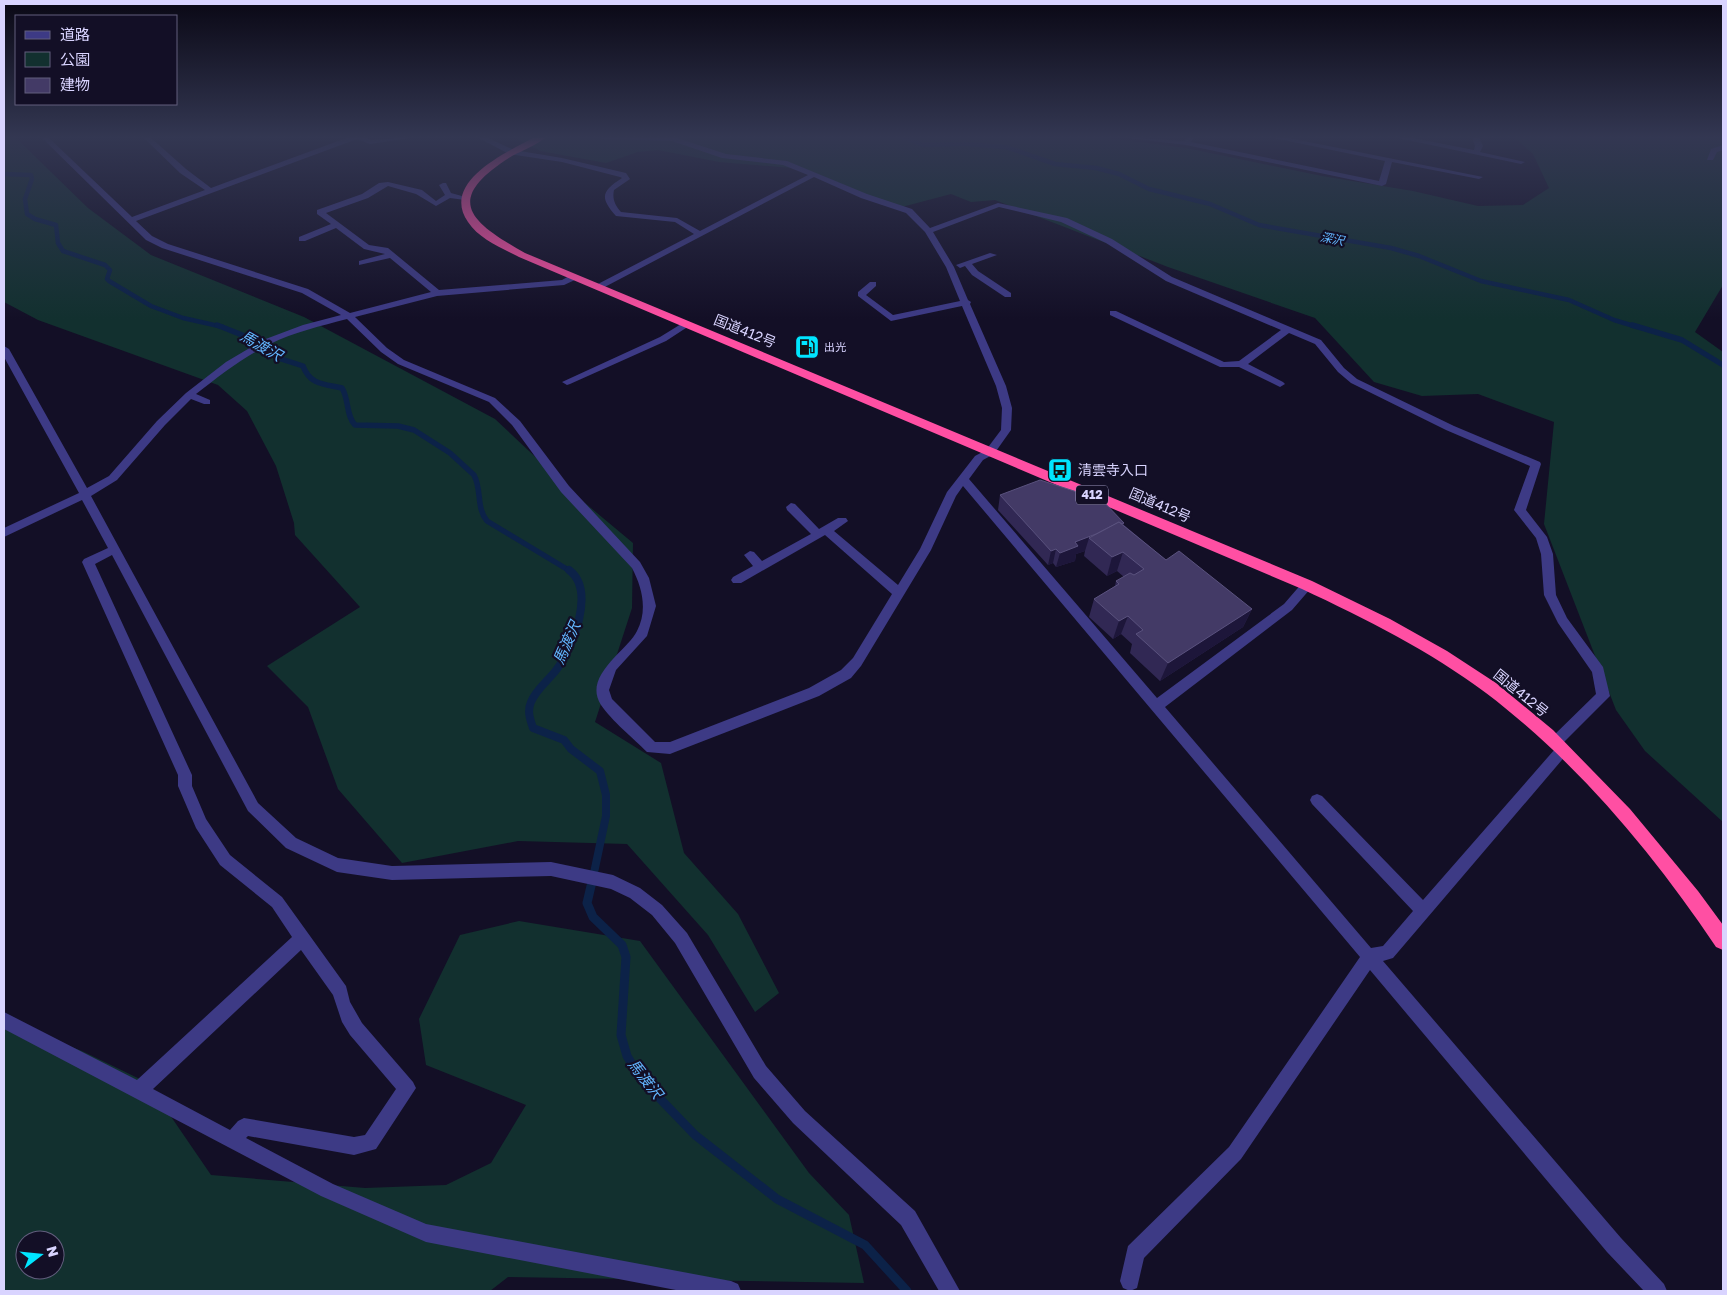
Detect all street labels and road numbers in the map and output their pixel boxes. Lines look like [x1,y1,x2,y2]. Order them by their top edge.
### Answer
street label: 国道412号 [712,310,779,351]
street label: 国道412号 [1127,484,1194,525]
road number: 412 [1076,486,1108,504]
street label: 国道412号 [1491,665,1552,720]

